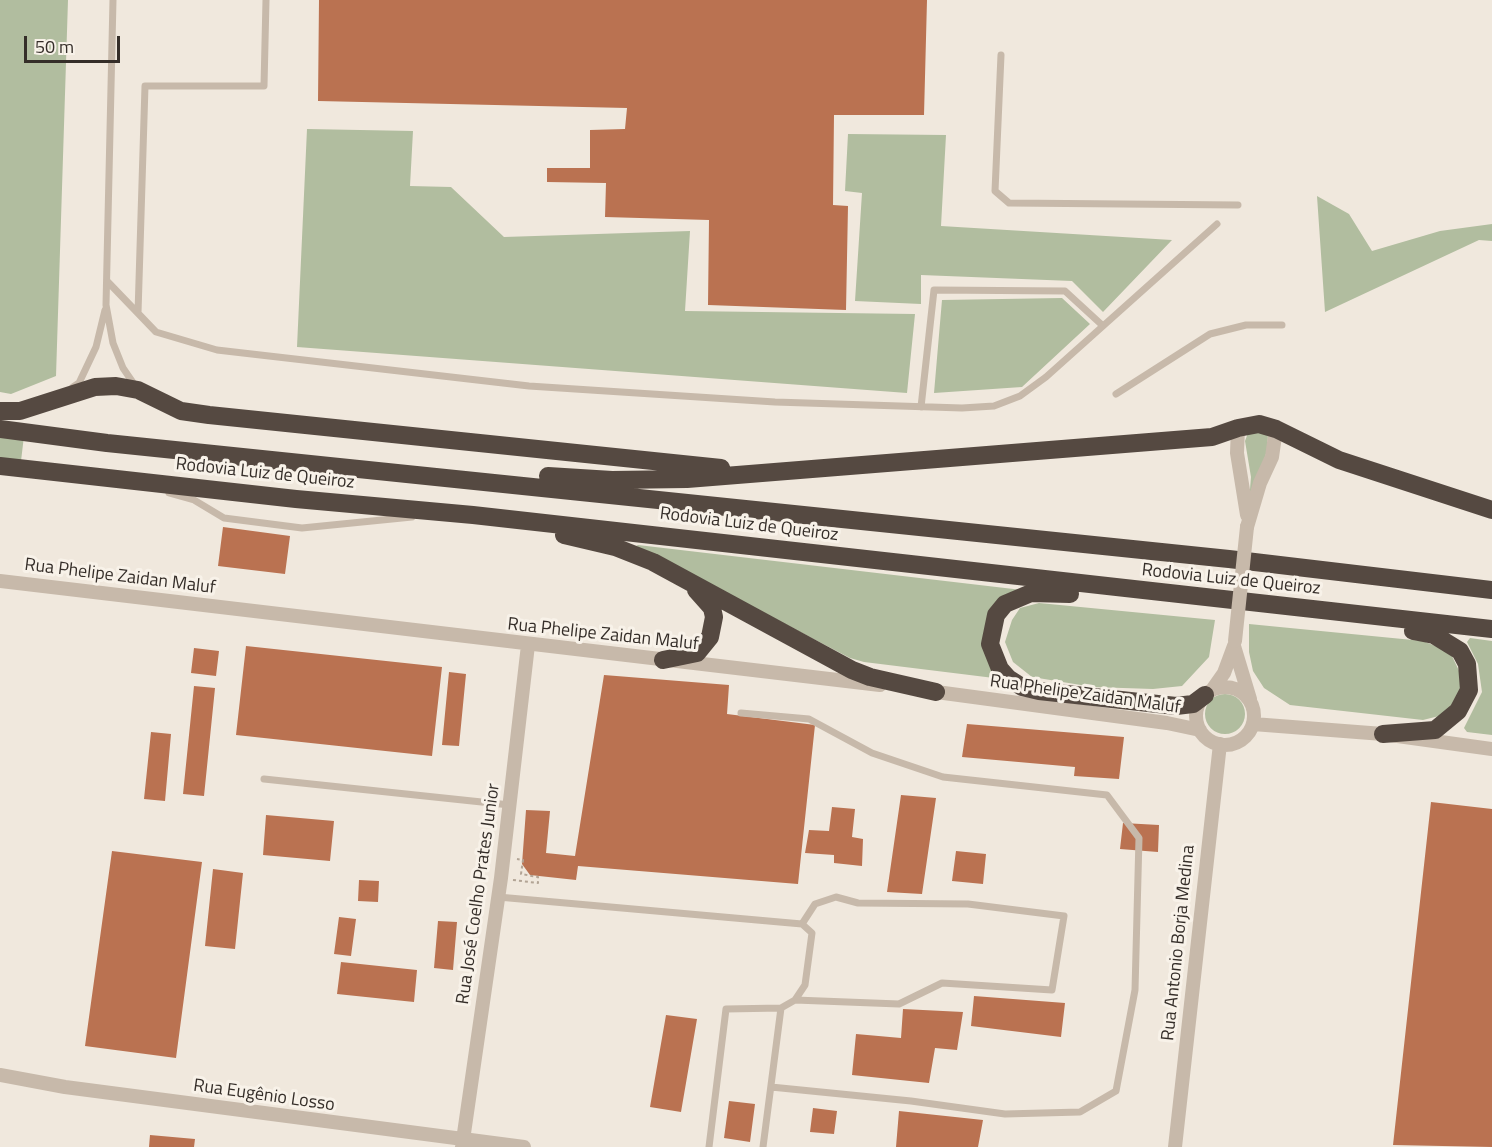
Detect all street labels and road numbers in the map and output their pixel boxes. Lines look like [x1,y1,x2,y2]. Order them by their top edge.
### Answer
street label: Rodovia Luiz de Queiroz [174,454,356,494]
street label: Rodovia Luiz de Queiroz [658,503,840,547]
street label: Rua Phelipe Zaidan Maluf [23,555,217,599]
street label: Rodovia Luiz de Queiroz [1140,560,1322,600]
street label: Rua Phelipe Zaidan Maluf [506,614,700,656]
street label: Rua Phelipe Zaidan Maluf [988,671,1182,719]
street label: Rua José Coelho Prates Junior [453,782,505,1006]
street label: Rua Antonio Borja Medina [1158,844,1200,1042]
street label: Rua Eugênio Losso [192,1075,336,1117]

